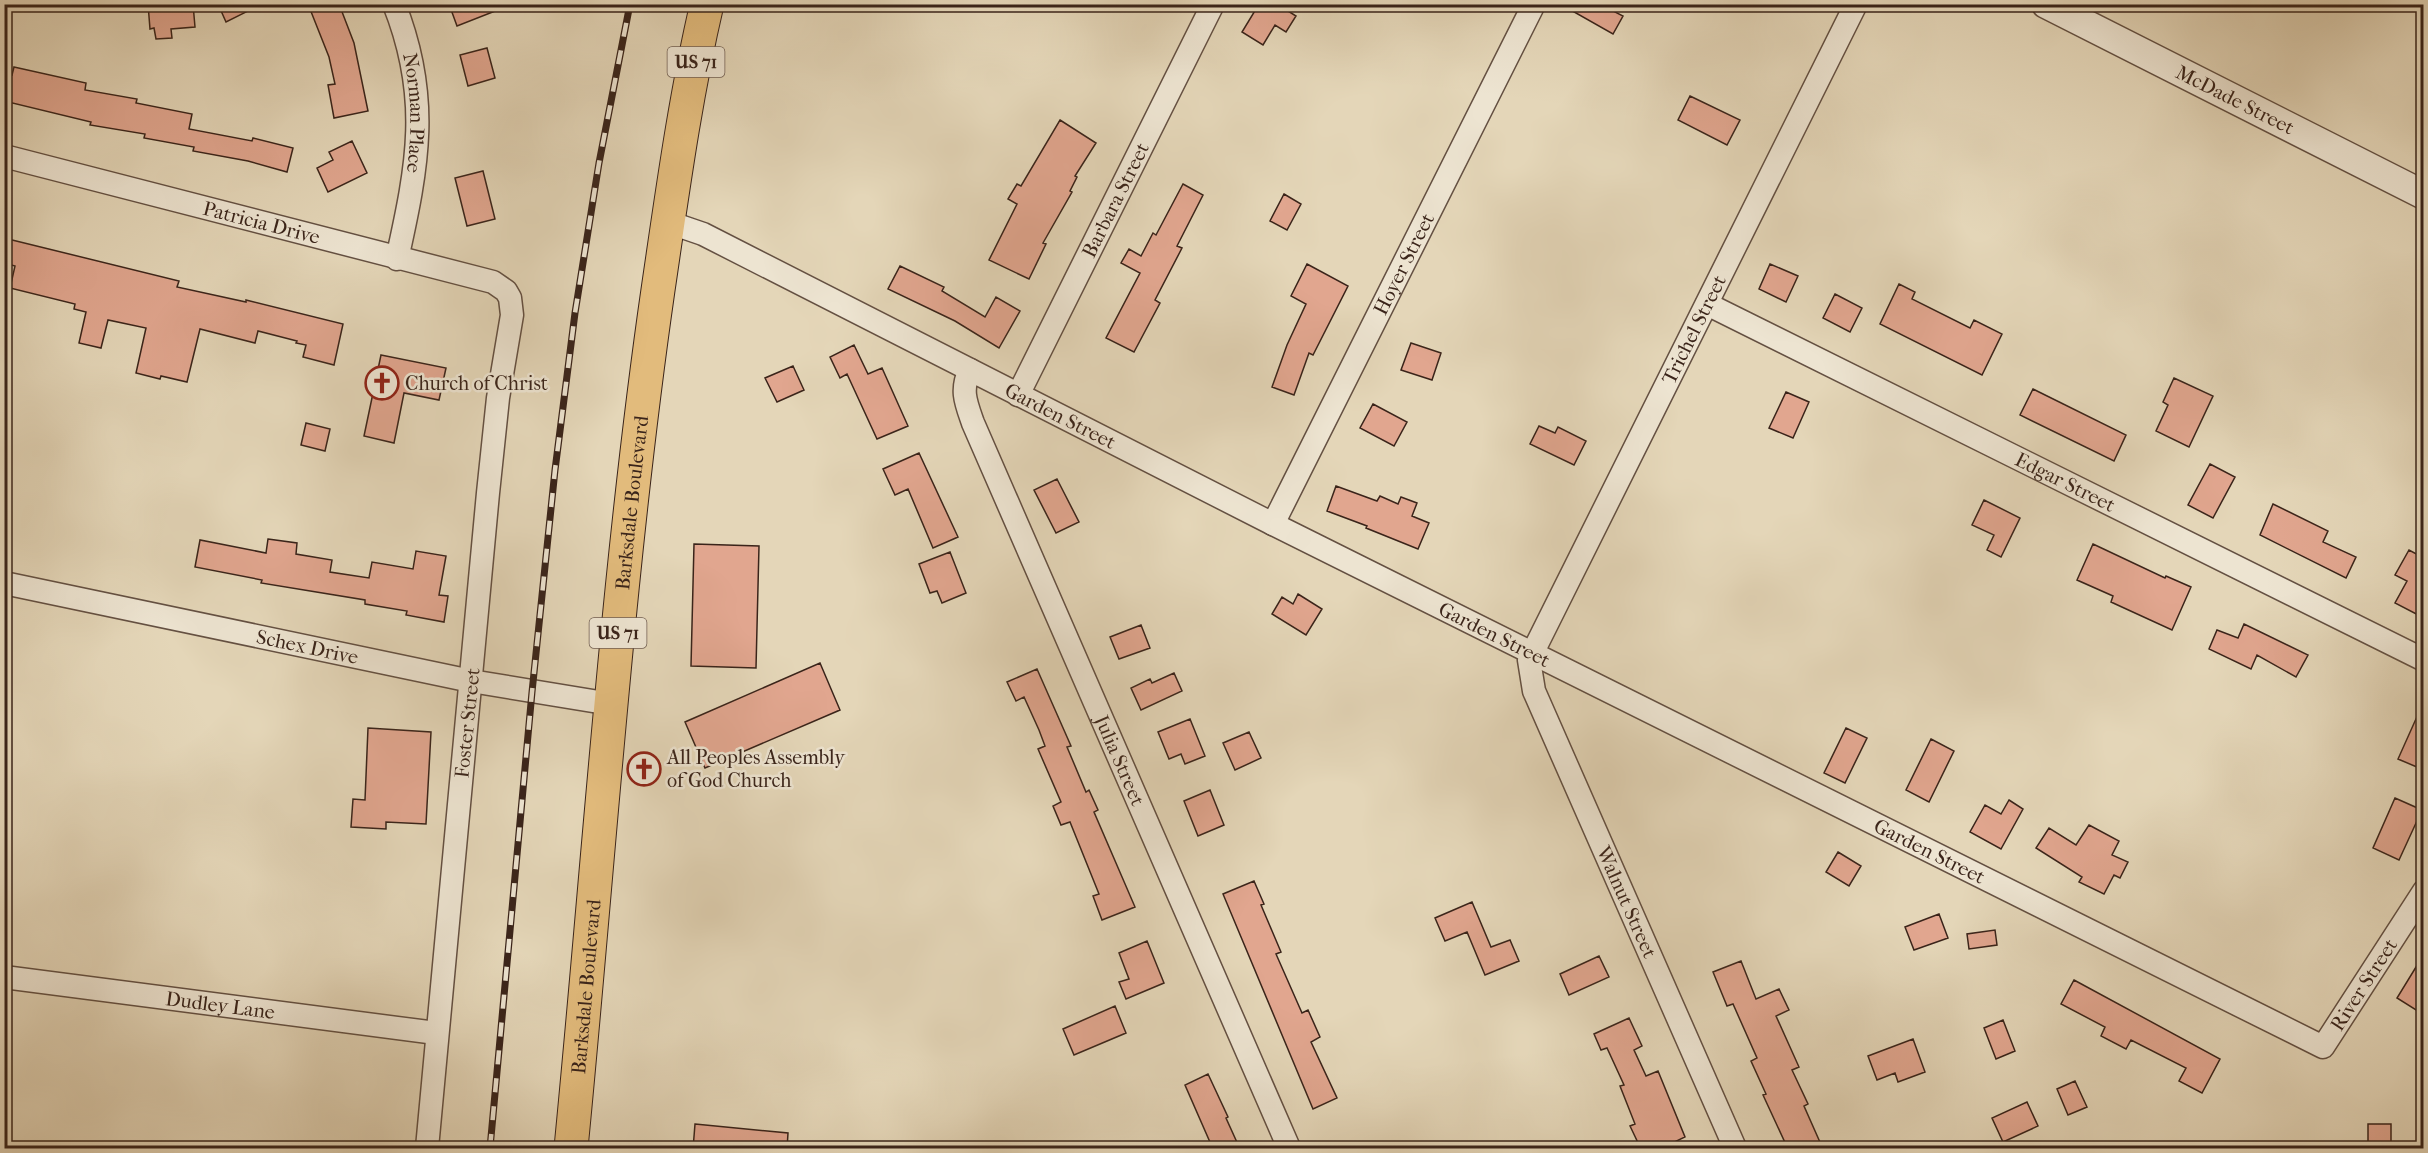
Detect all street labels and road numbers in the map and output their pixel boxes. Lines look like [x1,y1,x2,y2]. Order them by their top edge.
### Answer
road number: US 71 [668,47,724,77]
street label: Norman Place [398,51,428,175]
street label: McDade Street [2172,61,2298,139]
street label: Barbara Street [1077,139,1154,261]
street label: Patricia Drive [201,197,322,249]
street label: Hoyer Street [1369,209,1439,319]
street label: Trichel Street [1657,271,1731,388]
street label: Garden Street [1001,379,1119,454]
street label: Barksdale Boulevard [611,413,653,591]
street label: Edgar Street [2011,448,2119,517]
street label: Garden Street [1435,597,1554,672]
road number: US 71 [590,618,646,648]
street label: Schex Drive [254,625,360,669]
street label: Foster Street [450,667,485,779]
street label: Julia Street [1089,710,1149,809]
street label: Garden Street [1870,814,1989,889]
street label: Walnut Street [1591,842,1661,962]
street label: Barksdale Boulevard [567,897,606,1075]
street label: River Street [2326,934,2402,1035]
street label: Dudley Lane [164,987,276,1024]

